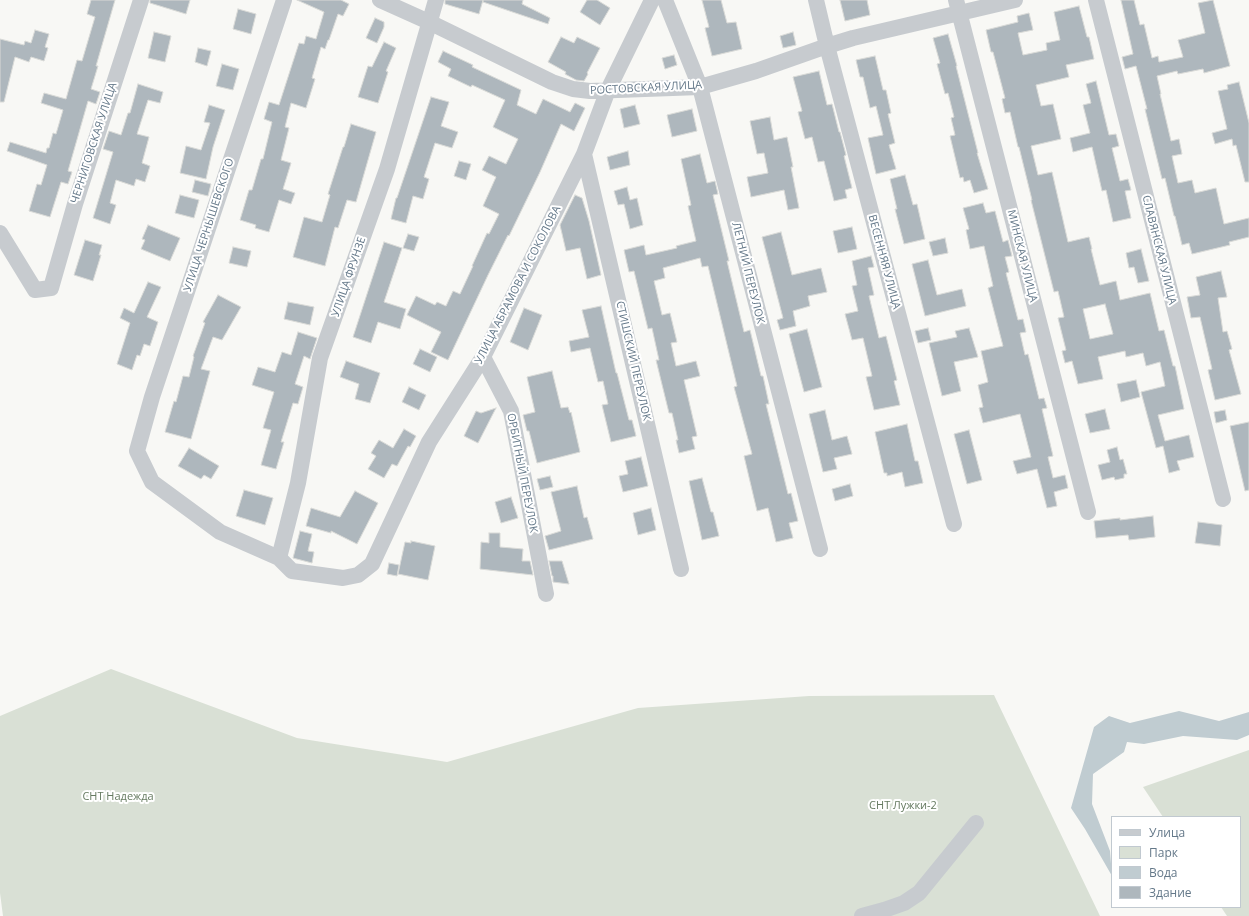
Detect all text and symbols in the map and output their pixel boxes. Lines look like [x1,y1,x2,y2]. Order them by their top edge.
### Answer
street label: РОСТОВСКАЯ УЛИЦА [590,78,702,98]
street label: ЧЕРНИГОВСКАЯ УЛИЦА [68,81,120,205]
street label: УЛИЦА ЧЕРНЫШЕВСКОГО [181,157,237,293]
street label: СЛАВЯНСКАЯ УЛИЦА [1139,194,1179,306]
street label: УЛИЦА АБРАМОВА И СОКОЛОВА [472,204,564,366]
street label: МИНСКАЯ УЛИЦА [1004,208,1040,304]
street label: ВЕСЕННЯЯ УЛИЦА [865,213,903,311]
street label: ЛЕТНИЙ ПЕРЕУЛОК [729,221,767,325]
street label: УЛИЦА ФРУНЗЕ [329,235,369,319]
street label: СТИШСКИЙ ПЕРЕУЛОК [613,300,653,422]
street label: ОРБИТНЫЙ ПЕРЕУЛОК [504,412,540,534]
park label: СНТ Надежда [82,790,154,804]
park label: СНТ Лужки-2 [869,799,937,813]
legend [1111,816,1241,908]
text: Улица [1149,824,1185,841]
text: Парк [1149,844,1178,861]
text: Вода [1149,864,1178,881]
text: Здание [1149,884,1192,901]

